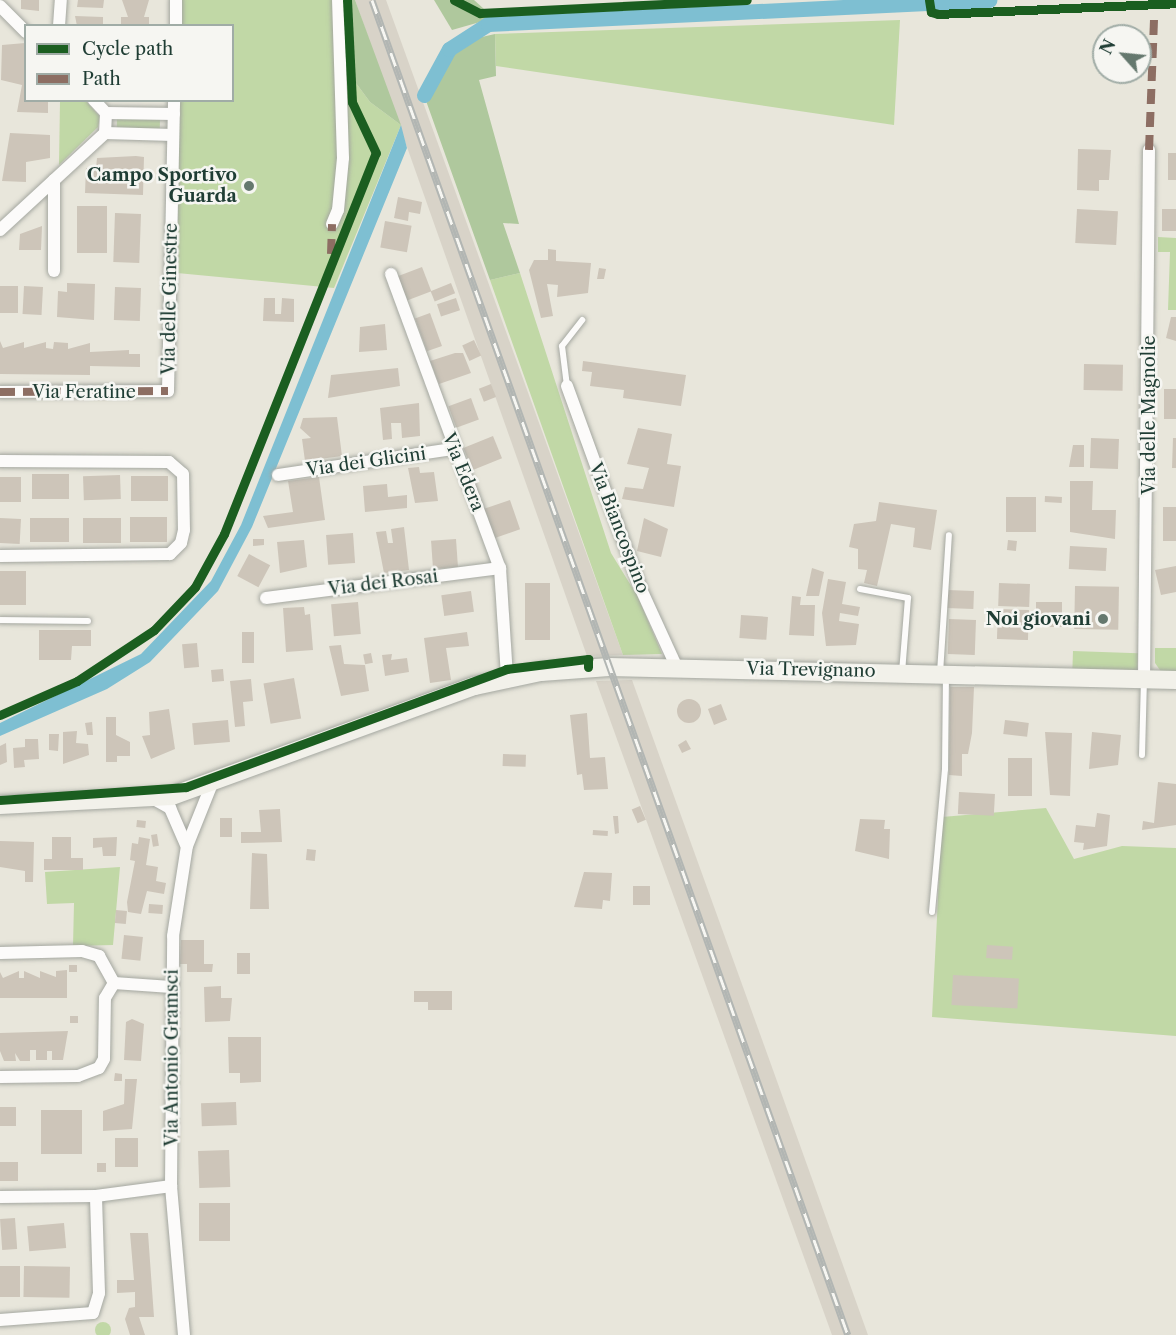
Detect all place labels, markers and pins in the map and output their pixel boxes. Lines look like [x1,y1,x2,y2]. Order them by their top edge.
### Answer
place label: Campo Sportivo Guarda [87,165,237,207]
marker: Campo Sportivo Guarda [242,179,256,193]
place label: Noi giovani [986,608,1091,630]
marker: Noi giovani [1096,612,1110,626]

